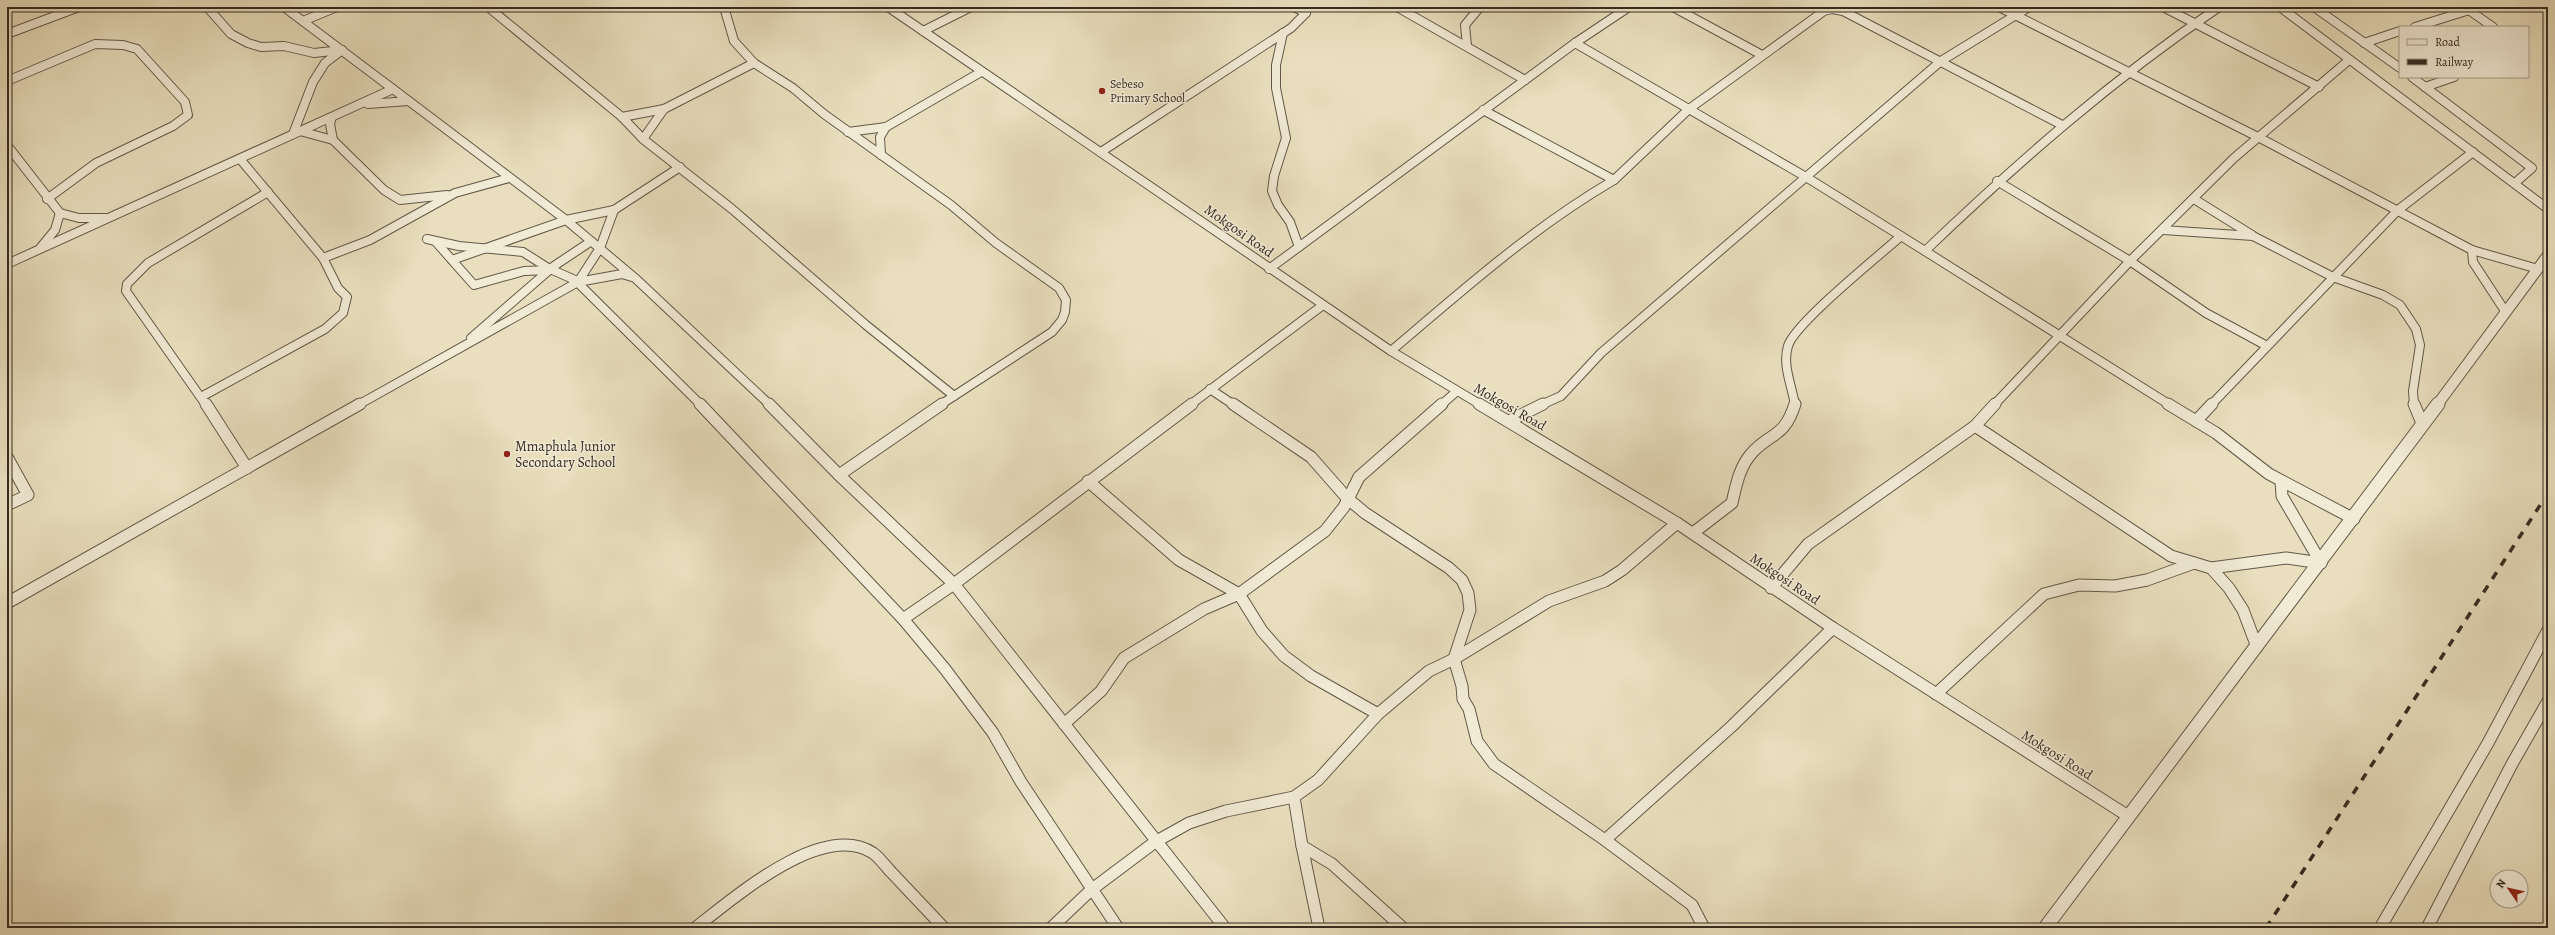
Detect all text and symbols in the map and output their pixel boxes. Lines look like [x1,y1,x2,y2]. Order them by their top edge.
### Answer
legend [2399,26,2529,78]
text: Road [2435,34,2461,50]
text: Railway [2435,54,2474,70]
place label: Sebeso Primary School [1110,76,1185,106]
marker: Sebeso Primary School [1097,86,1107,96]
street label: Mokgosi Road [1200,200,1278,262]
street label: Mokgosi Road [1470,379,1550,436]
place label: Mmaphula Junior Secondary School [515,437,616,472]
marker: Mmaphula Junior Secondary School [502,449,512,459]
street label: Mokgosi Road [1746,549,1824,610]
street label: Mokgosi Road [2018,726,2097,785]
north arrow [2489,869,2529,909]
text: N [2493,876,2510,891]

